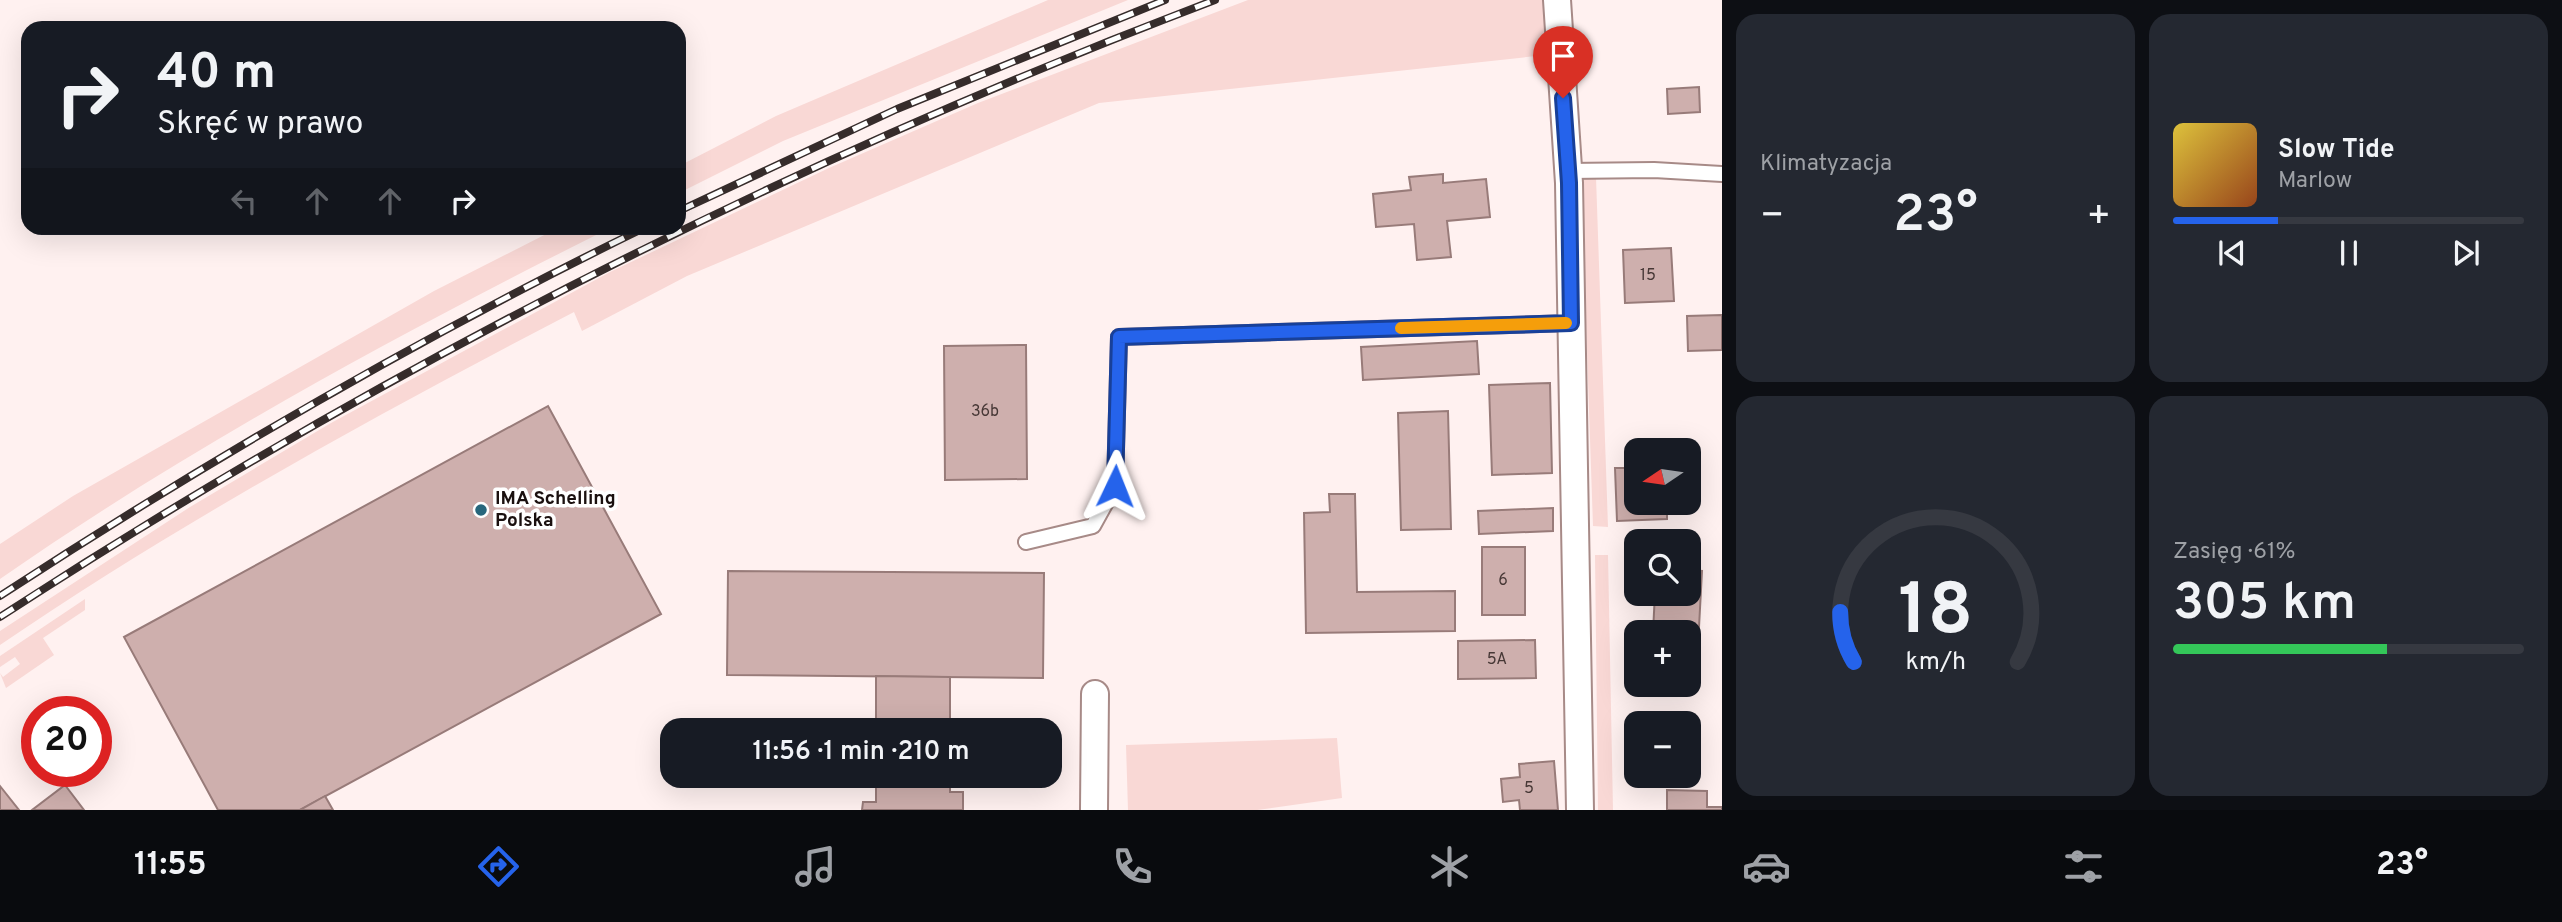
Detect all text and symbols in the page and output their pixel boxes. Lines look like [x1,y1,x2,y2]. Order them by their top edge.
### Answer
pin [1533,26,1593,98]
icon: arrive [1544,37,1582,75]
text: 40 m [157,44,276,106]
icon: right [42,49,133,140]
text: Skręć w prawo [157,105,363,145]
text: Slow Tide [2278,134,2395,167]
text: Klimatyzacja [1760,150,1892,179]
text: Marlow [2278,167,2352,196]
icon: left [225,182,263,220]
icon: ahead [298,182,336,220]
icon: ahead [371,182,409,220]
icon: right [444,182,482,220]
text: 23° [1893,184,1978,250]
text: − [1760,193,1785,242]
text: + [2086,193,2111,242]
icon: previous [2213,234,2251,272]
icon: pause [2330,234,2368,272]
icon: next [2447,234,2485,272]
house number: 15 [1640,266,1656,286]
house number: 36b [971,402,999,422]
north arrow [1624,438,1701,514]
map controls [1624,438,1701,788]
position arrow [1078,449,1152,523]
place label: IMA Schelling Polska [495,487,616,533]
marker: IMA Schelling Polska [473,502,489,518]
button: search [1624,529,1701,606]
text: Zasięg · 61% [2173,538,2296,567]
text: 18 [1898,568,1973,660]
house number: 6 [1498,571,1508,591]
text: 305 km [2173,572,2356,638]
button: + [1624,620,1701,697]
text: km/h [1905,647,1966,679]
house number: 5A [1487,650,1507,670]
speed limit sign: 20 [21,696,112,787]
button: − [1624,711,1701,788]
text: 11:56 · 1 min · 210 m [753,736,969,769]
house number: 5 [1524,779,1534,799]
icon: directions [474,842,523,891]
icon: music [791,842,840,891]
icon: phone [1108,842,1157,891]
icon: climate [1425,842,1474,891]
icon: car [1742,842,1791,891]
icon: filters [2059,842,2108,891]
text: 11:55 [134,846,206,886]
text: 23° [2376,846,2428,886]

